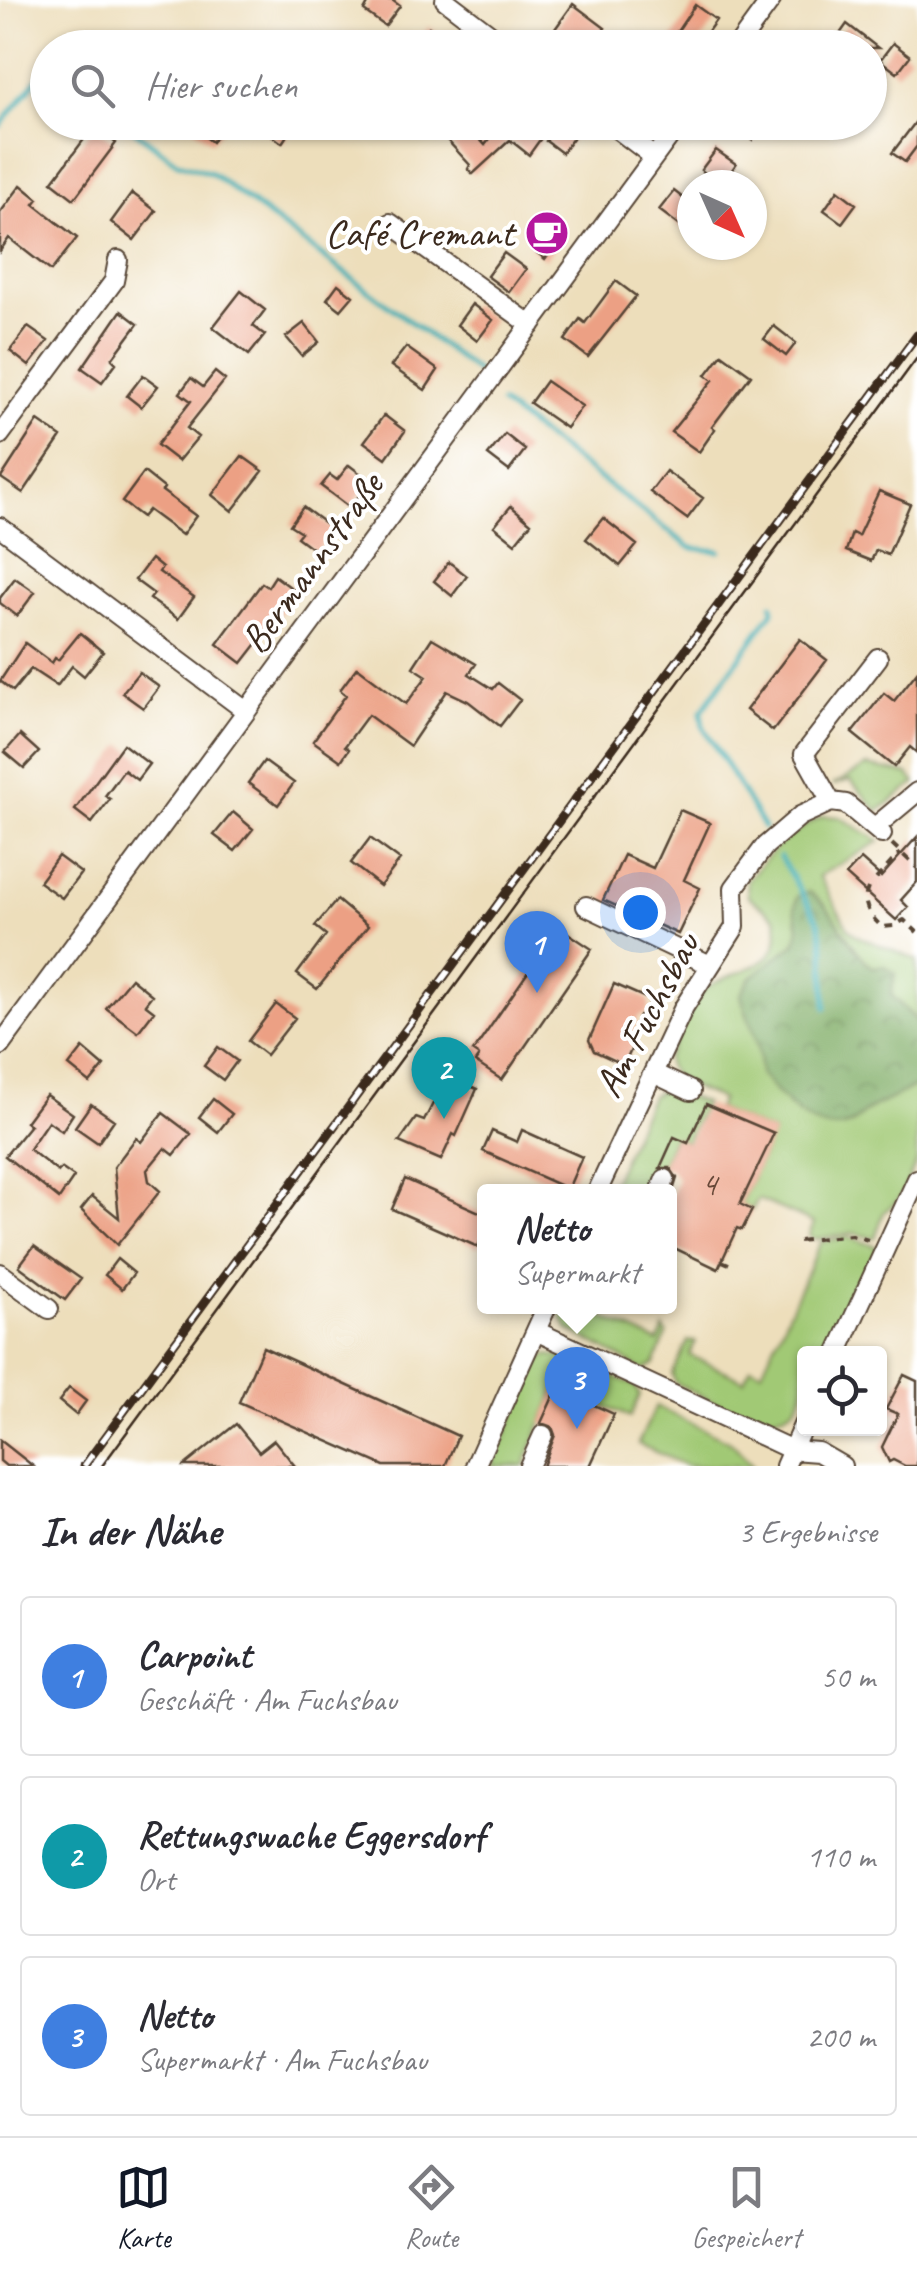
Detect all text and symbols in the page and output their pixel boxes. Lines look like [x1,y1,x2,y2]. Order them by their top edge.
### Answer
search box [30,30,887,140]
icon: search [65,58,120,113]
text: Hier suchen [145,62,297,109]
north arrow [677,170,767,260]
place label: Café Cremant [325,208,518,258]
cafe icon: Café Cremant [524,210,570,256]
street label: Bermannstraße [230,460,396,663]
your location [615,887,666,938]
pin: 1 [504,910,570,993]
street label: Am Fuchsbau [583,922,712,1106]
pin: 2 [412,1036,476,1119]
house number: 4 [701,1161,720,1206]
popup [477,1184,677,1314]
text: Netto [514,1205,590,1252]
text: Supermarkt [514,1252,640,1293]
pin: 3 [544,1346,610,1429]
map controls [797,1346,887,1436]
button: locate [797,1346,887,1436]
text: In der Nähe [40,1505,221,1558]
text: 3 Ergebnisse [738,1511,877,1552]
text: Carpoint [137,1632,251,1679]
text: 1 [67,1656,82,1697]
text: 50 m [821,1656,875,1697]
text: Geschäft · Am Fuchsbau [137,1679,397,1720]
text: Rettungswache Eggersdorf [137,1812,484,1859]
text: 2 [67,1836,82,1877]
text: 110 m [806,1836,875,1877]
text: Ort [137,1859,175,1900]
text: Netto [137,1992,213,2039]
text: 3 [67,2016,82,2057]
text: 200 m [806,2016,875,2057]
text: Supermarkt · Am Fuchsbau [137,2039,427,2080]
tab: Karte [116,2160,171,2255]
tab: Route [404,2160,459,2255]
tab: Gespeichert [692,2160,801,2255]

